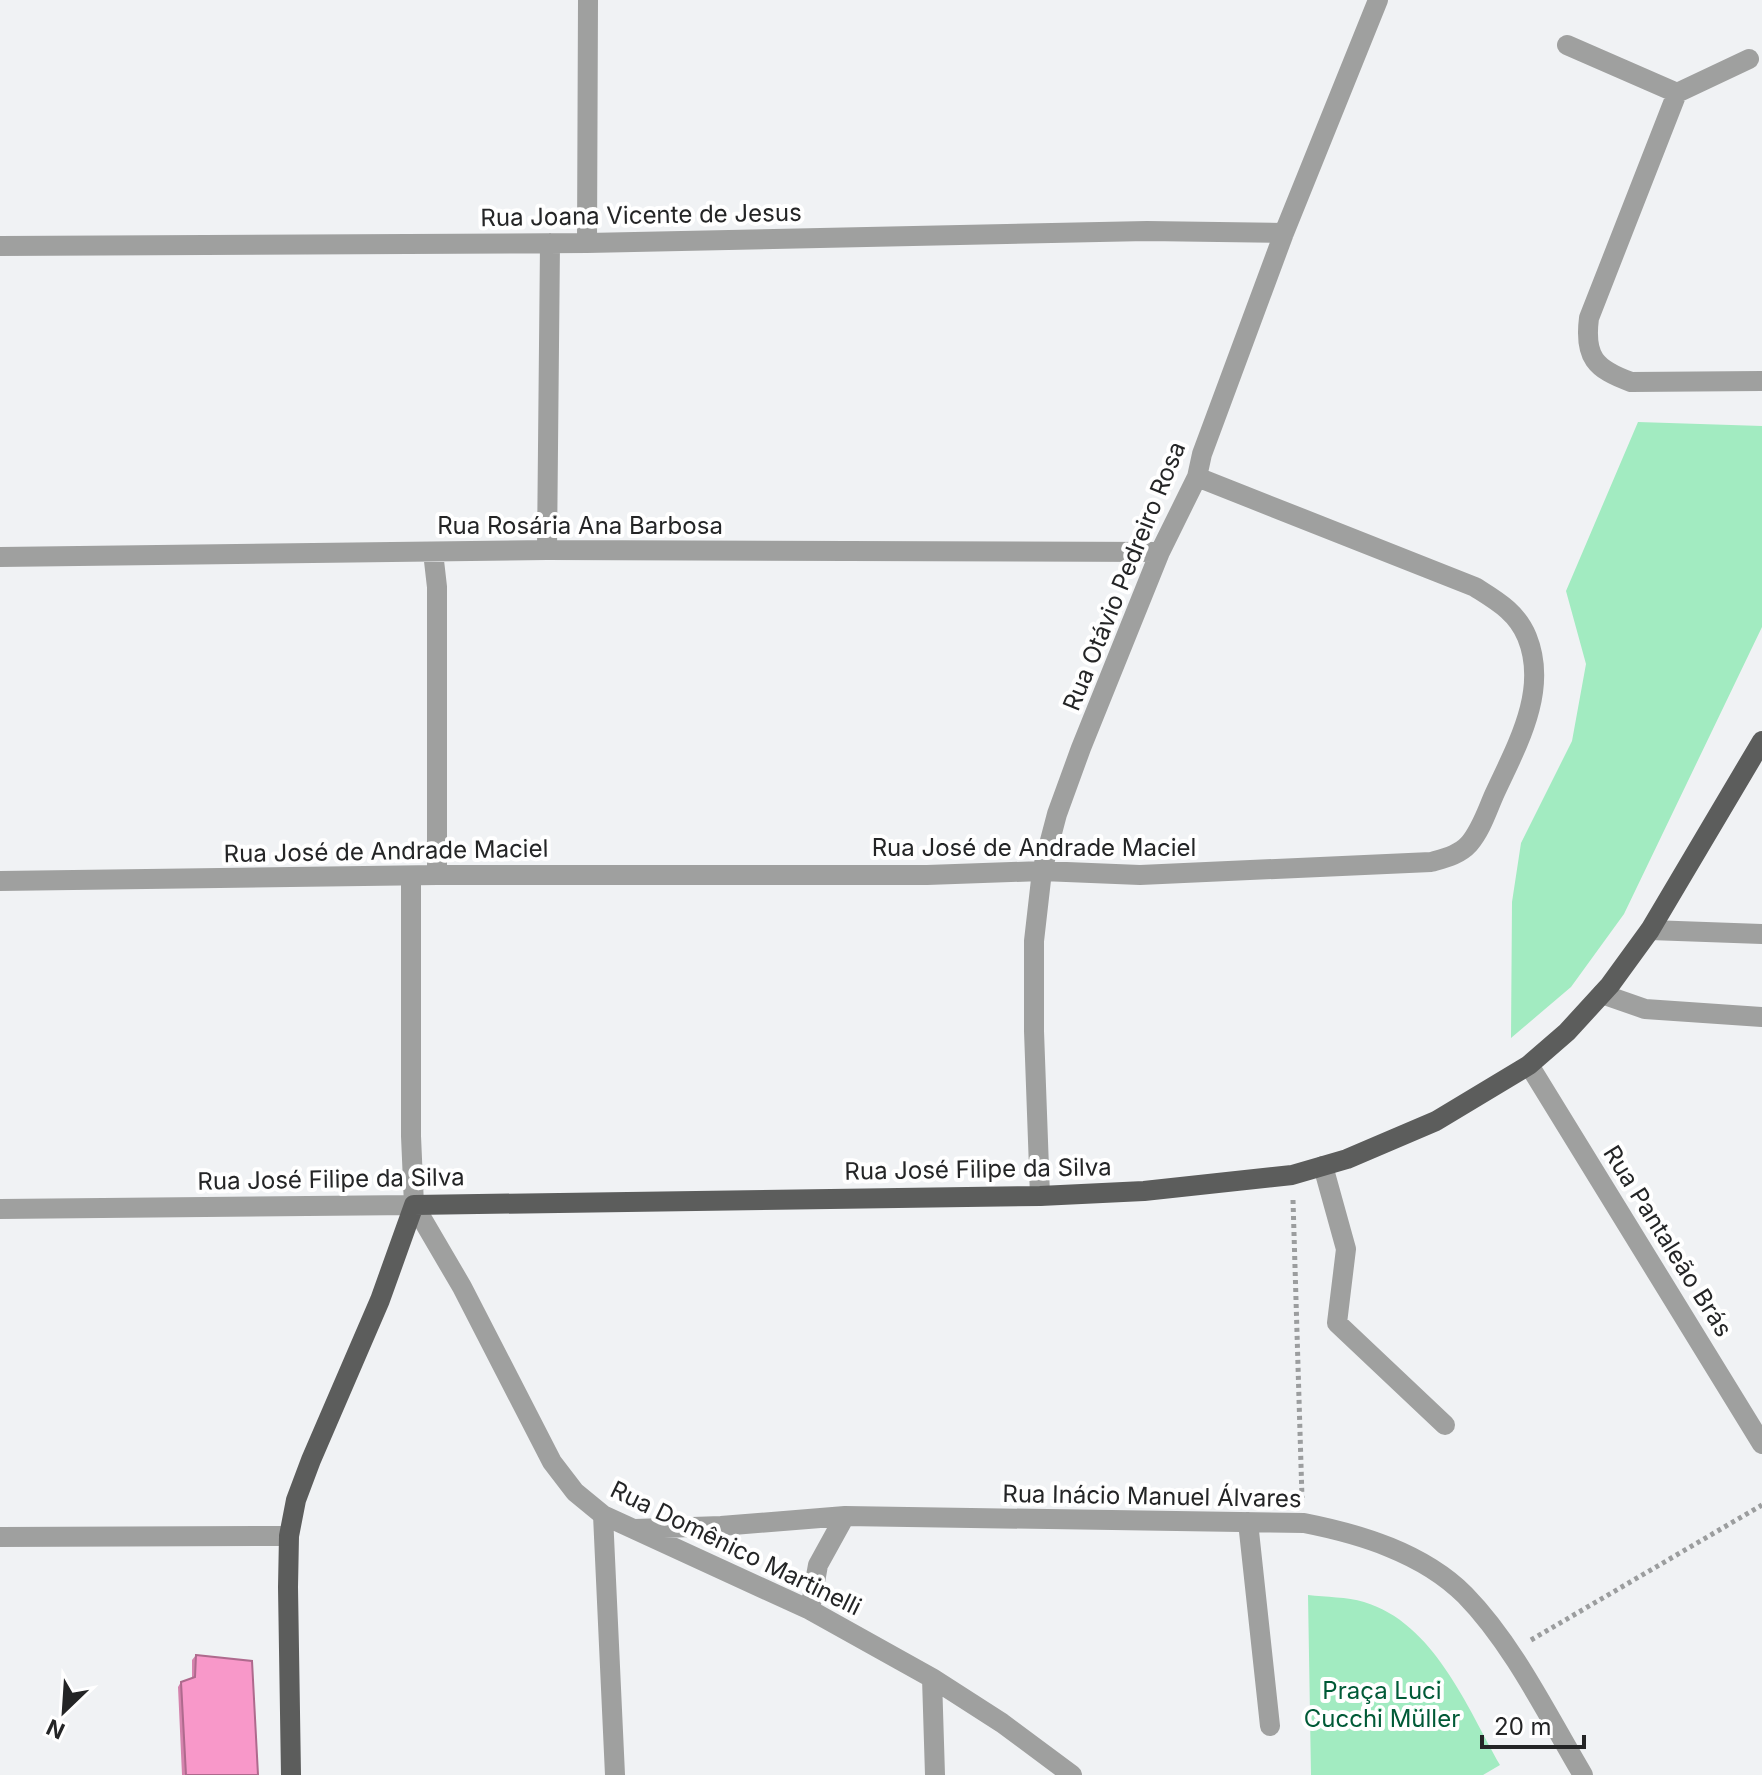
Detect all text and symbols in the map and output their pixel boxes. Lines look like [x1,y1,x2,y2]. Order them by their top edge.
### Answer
street label: Rua Joana Vicente de Jesus [480,198,802,232]
street label: Rua Otávio Pedreiro Rosa [1057,437,1191,715]
street label: Rua Rosária Ana Barbosa [437,511,723,540]
street label: Rua José de Andrade Maciel [872,833,1196,862]
street label: Rua José de Andrade Maciel [223,834,549,868]
street label: Rua Pantaleão Brás [1597,1140,1739,1342]
street label: Rua José Filipe da Silva [844,1152,1112,1186]
street label: Rua José Filipe da Silva [197,1162,465,1196]
street label: Rua Domênico Martinelli [606,1475,866,1621]
street label: Rua Inácio Manuel Álvares [1002,1478,1302,1513]
north arrow [24,1671,104,1751]
park label: Praça Luci Cucchi Müller [1304,1676,1460,1733]
scale bar [1482,1699,1584,1749]
text: 20 m [1494,1712,1552,1741]
text: N [42,1714,69,1744]

